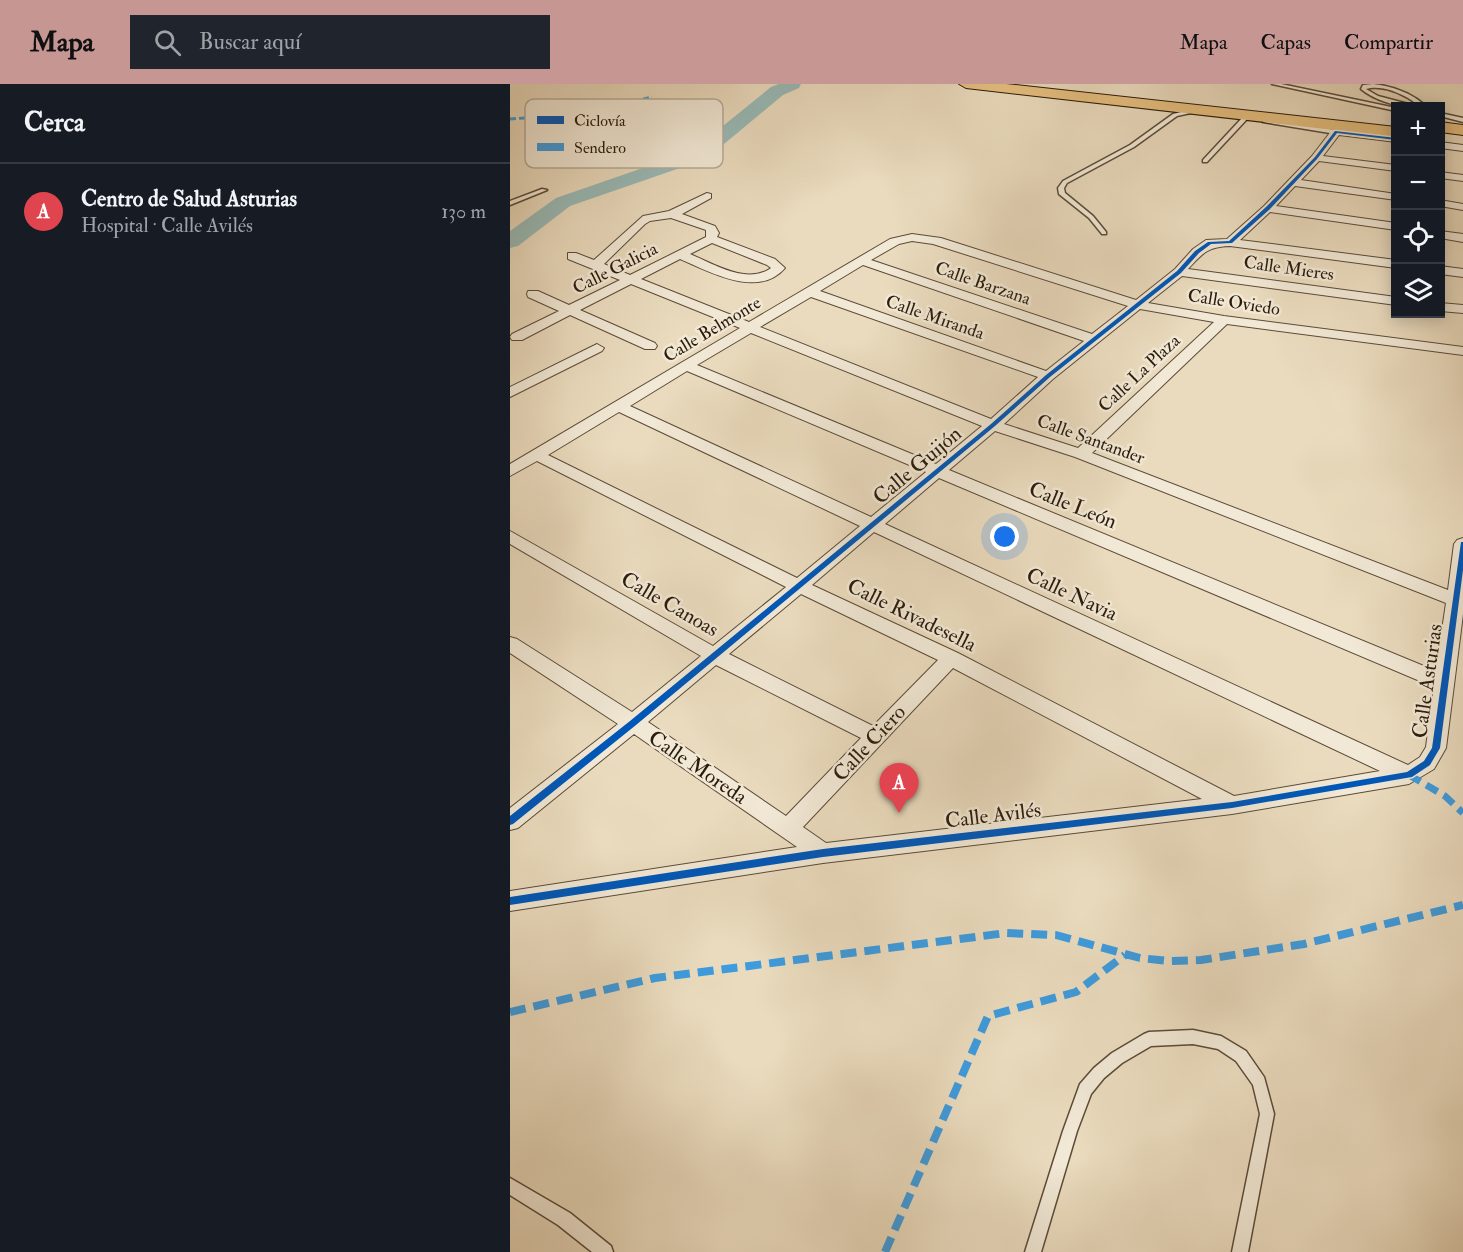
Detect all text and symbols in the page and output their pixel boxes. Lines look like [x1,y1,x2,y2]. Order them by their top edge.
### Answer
search box [130,15,550,69]
text: Mapa [30,25,94,60]
icon: search [151,26,184,59]
text: Buscar aquí [199,28,301,56]
text: Mapa [1180,29,1228,56]
text: Capas [1261,29,1311,56]
text: Compartir [1344,29,1433,56]
legend [525,99,723,168]
map controls [1391,102,1445,318]
button: + [1391,102,1445,156]
text: Cerca [24,107,85,139]
text: Ciclovía [574,111,626,131]
text: Sendero [574,138,626,158]
button: − [1391,156,1445,210]
text: Centro de Salud Asturias [81,185,297,213]
text: A [37,199,50,224]
text: 130 m [441,199,486,224]
button: locate [1391,210,1445,264]
text: Hospital · Calle Avilés [81,213,253,238]
street label: Calle Galicia [569,237,662,300]
street label: Calle Mieres [1242,251,1336,286]
street label: Calle Barzana [932,256,1034,311]
button: layers [1391,264,1445,318]
street label: Calle Oviedo [1186,284,1282,321]
street label: Calle Miranda [883,290,988,345]
street label: Calle Belmonte [659,291,766,368]
street label: Calle La Plaza [1094,329,1186,417]
street label: Calle Santander [1034,409,1148,470]
street label: Calle Guijón [867,420,967,510]
street label: Calle León [1025,476,1121,535]
your location [990,522,1019,551]
street label: Calle Navia [1022,562,1122,627]
street label: Calle Canoas [616,566,723,643]
street label: Calle Rivadesella [843,573,981,659]
street label: Calle Asturias [1406,622,1449,740]
street label: Calle Ciero [827,699,912,787]
street label: Calle Moreda [643,725,753,810]
pin: A [880,764,918,813]
street label: Calle Avilés [943,796,1043,835]

